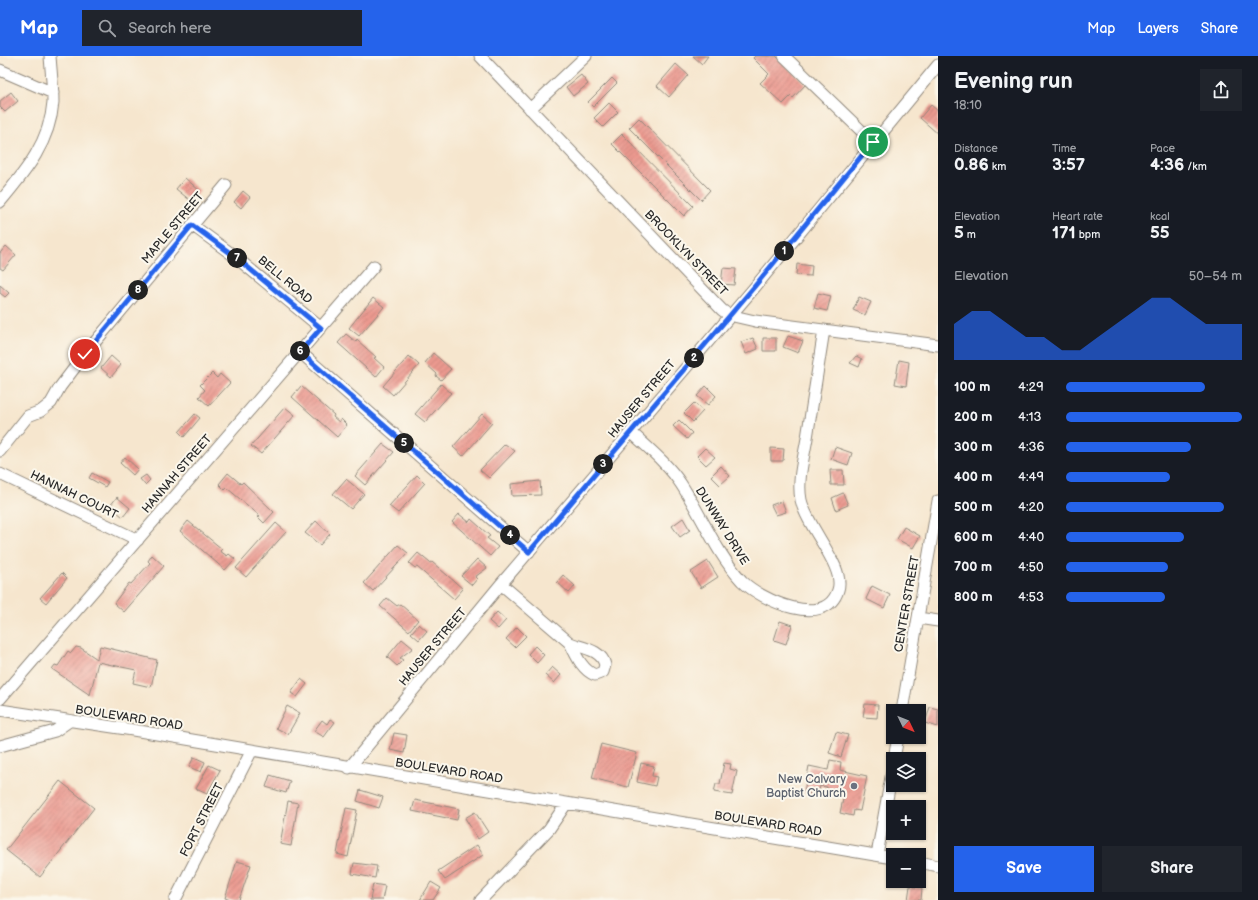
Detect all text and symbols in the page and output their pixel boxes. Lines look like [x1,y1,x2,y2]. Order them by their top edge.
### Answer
search box [82,10,362,46]
text: Map [20,17,58,40]
icon: search [96,17,118,39]
text: Search here [128,19,211,38]
text: Map [1087,20,1115,37]
text: Layers [1137,20,1179,37]
text: Share [1201,20,1238,37]
text: Evening run [954,68,1073,95]
button: share [1200,69,1242,111]
text: 18:10 [954,97,982,113]
pin [856,125,890,159]
icon: arrive [862,131,884,153]
text: Distance [954,142,998,155]
text: Time [1052,142,1076,155]
text: Pace [1150,142,1175,155]
text: 0.86 [954,155,989,175]
text: 3:57 [1052,155,1085,175]
text: 4:36 [1150,155,1184,175]
text: km [989,160,1006,173]
text: /km [1184,160,1207,173]
street label: MAPLE STREET [139,189,208,267]
street label: BROOKLYN STREET [641,207,731,300]
text: Elevation [954,210,1000,223]
text: Heart rate [1052,210,1103,223]
text: kcal [1150,210,1170,223]
text: 5 [954,223,964,243]
text: 171 [1052,223,1076,243]
text: 55 [1150,223,1170,243]
text: m [964,228,976,241]
text: bpm [1076,228,1100,241]
pin: 1 [774,241,794,261]
text: 1 [782,244,786,257]
pin: 7 [227,248,247,268]
text: 7 [234,251,240,264]
street label: BELL ROAD [255,253,316,307]
text: Elevation [954,268,1008,284]
text: 50–54 m [1189,268,1242,284]
pin: 8 [128,280,148,300]
text: 8 [135,283,141,296]
pin [68,337,102,371]
pin: 6 [290,341,310,361]
icon: check [74,343,96,365]
text: 6 [297,344,303,357]
pin: 2 [684,348,704,368]
text: 2 [691,351,697,364]
street label: HAUSER STREET [605,356,679,441]
text: 100 m [954,379,990,395]
text: 4:29 [1018,379,1044,395]
text: 200 m [954,409,992,425]
text: 4:13 [1018,409,1042,425]
street label: HANNAH STREET [139,431,216,516]
pin: 5 [394,433,414,453]
text: 5 [401,436,407,449]
text: 300 m [954,439,992,455]
text: 4:36 [1018,439,1045,455]
pin: 3 [593,454,613,474]
text: 3 [600,457,606,470]
street label: HANNAH COURT [28,467,121,523]
text: 400 m [954,469,992,485]
text: 4:49 [1018,469,1044,485]
street label: DUNWAY DRIVE [692,484,752,568]
text: 500 m [954,499,992,515]
text: 4:20 [1018,499,1044,515]
pin: 4 [500,525,520,545]
text: 4 [507,528,513,541]
text: 600 m [954,529,993,545]
text: 4:40 [1018,529,1044,545]
street label: CENTER STREET [891,554,923,654]
text: 700 m [954,559,992,575]
text: 4:50 [1018,559,1044,575]
text: 800 m [954,589,993,605]
text: 4:53 [1018,589,1044,605]
street label: HAUSER STREET [396,604,470,689]
street label: BOULEVARD ROAD [74,702,184,734]
north arrow [886,704,926,744]
map controls [886,704,926,888]
button: layers [886,752,926,792]
street label: BOULEVARD ROAD [394,755,504,787]
place label: New Calvary Baptist Church [766,772,847,801]
street label: FORT STREET [177,780,227,859]
marker: New Calvary Baptist Church [849,781,859,791]
button: + [886,800,926,840]
street label: BOULEVARD ROAD [713,808,823,840]
button: Save [954,846,1094,892]
button: Share [1102,846,1242,892]
button: − [886,848,926,888]

